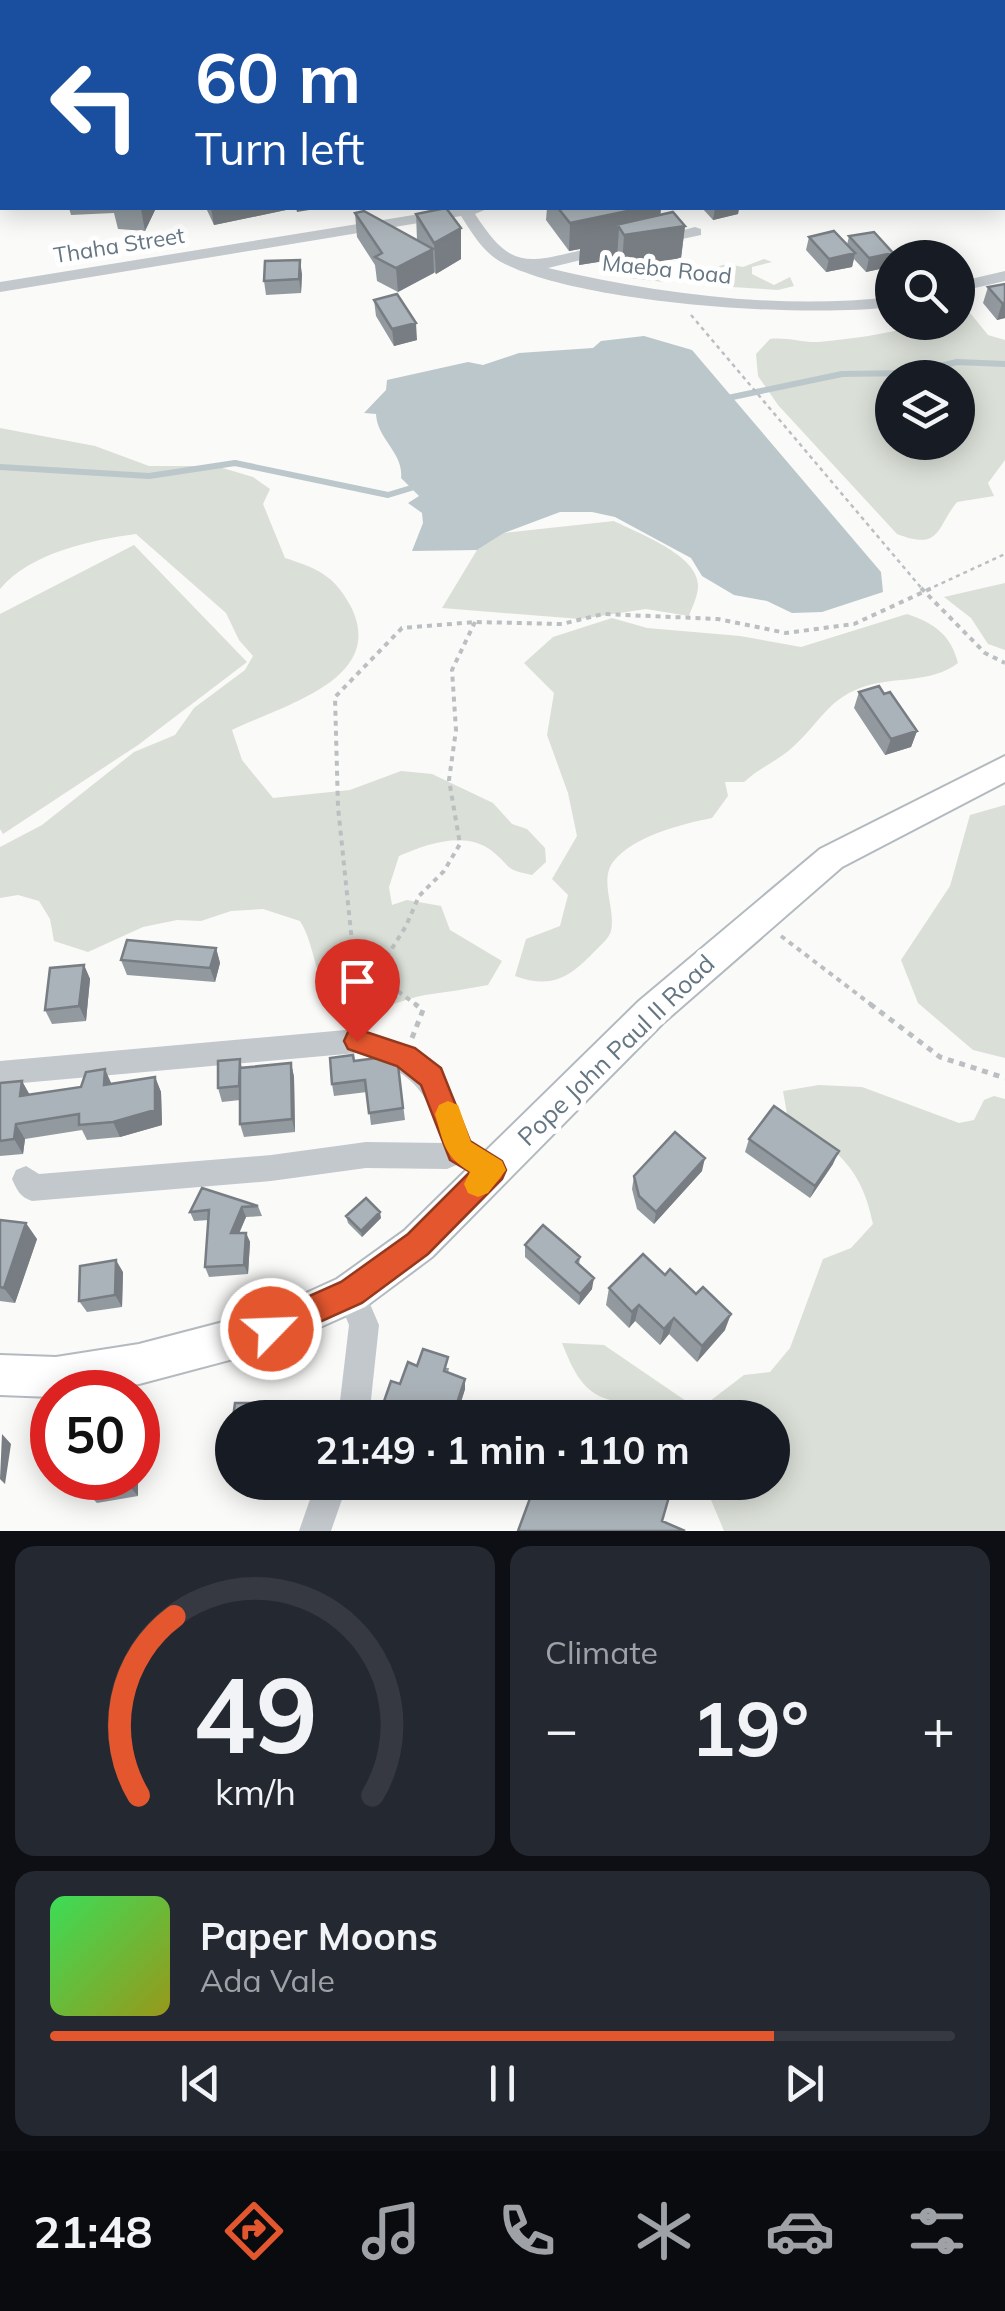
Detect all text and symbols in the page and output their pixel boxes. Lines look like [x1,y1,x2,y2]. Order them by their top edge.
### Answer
text: 60 m [195,33,361,121]
icon: left [30,40,160,170]
text: Turn left [195,120,364,176]
street label: Thaha Street [52,221,187,269]
map controls [875,240,975,460]
button: search [875,240,975,340]
street label: Maeba Road [601,248,733,290]
button: layers [875,360,975,460]
pin [315,939,400,1042]
street label: Pope John Paul II Road [511,948,721,1152]
icon: arrive [330,954,385,1009]
position arrow [219,1277,323,1381]
speed limit sign: 50 [30,1370,160,1500]
text: 21:49 · 1 min · 110 m [315,1426,690,1474]
text: Climate [545,1632,658,1672]
text: 49 [193,1648,317,1779]
text: 19° [691,1681,809,1775]
text: − [545,1694,578,1763]
text: + [922,1694,955,1763]
text: km/h [215,1769,295,1814]
text: Paper Moons [200,1912,438,1960]
text: Ada Vale [200,1960,335,2000]
icon: previous [173,2056,228,2111]
icon: pause [475,2056,530,2111]
icon: next [777,2056,832,2111]
icon: directions [219,2196,289,2266]
icon: music [356,2196,426,2266]
icon: phone [492,2196,562,2266]
icon: climate [629,2196,699,2266]
icon: car [765,2196,835,2266]
icon: filters [902,2196,972,2266]
text: 21:48 [33,2203,152,2259]

